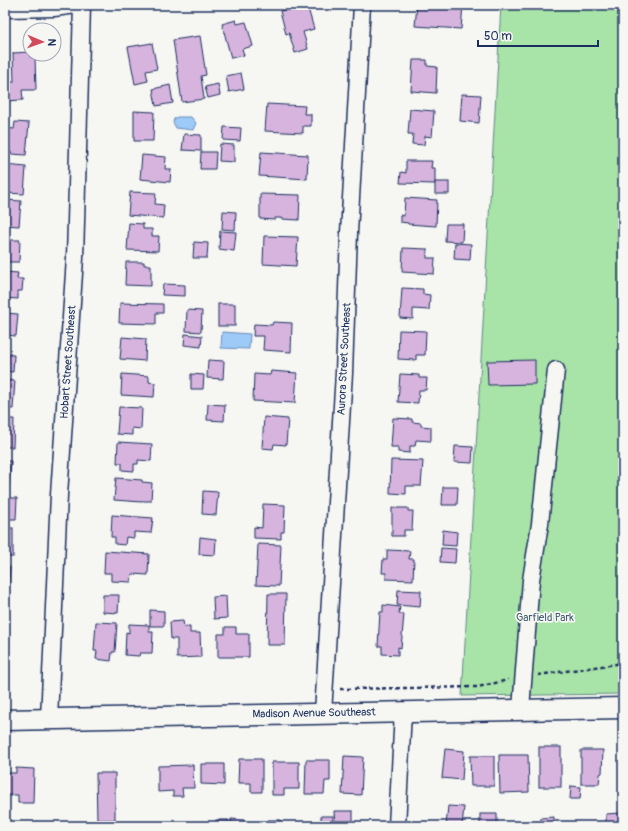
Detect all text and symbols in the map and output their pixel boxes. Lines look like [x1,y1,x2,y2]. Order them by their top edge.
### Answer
north arrow [22,22,62,62]
scale bar [478,22,598,48]
text: 50 m [484,29,512,44]
text: N [45,38,58,47]
street label: Aurora Street Southeast [335,302,353,416]
street label: Hobart Street Southeast [58,304,78,419]
park label: Garfield Park [516,611,574,624]
street label: Madison Avenue Southeast [252,705,376,721]

